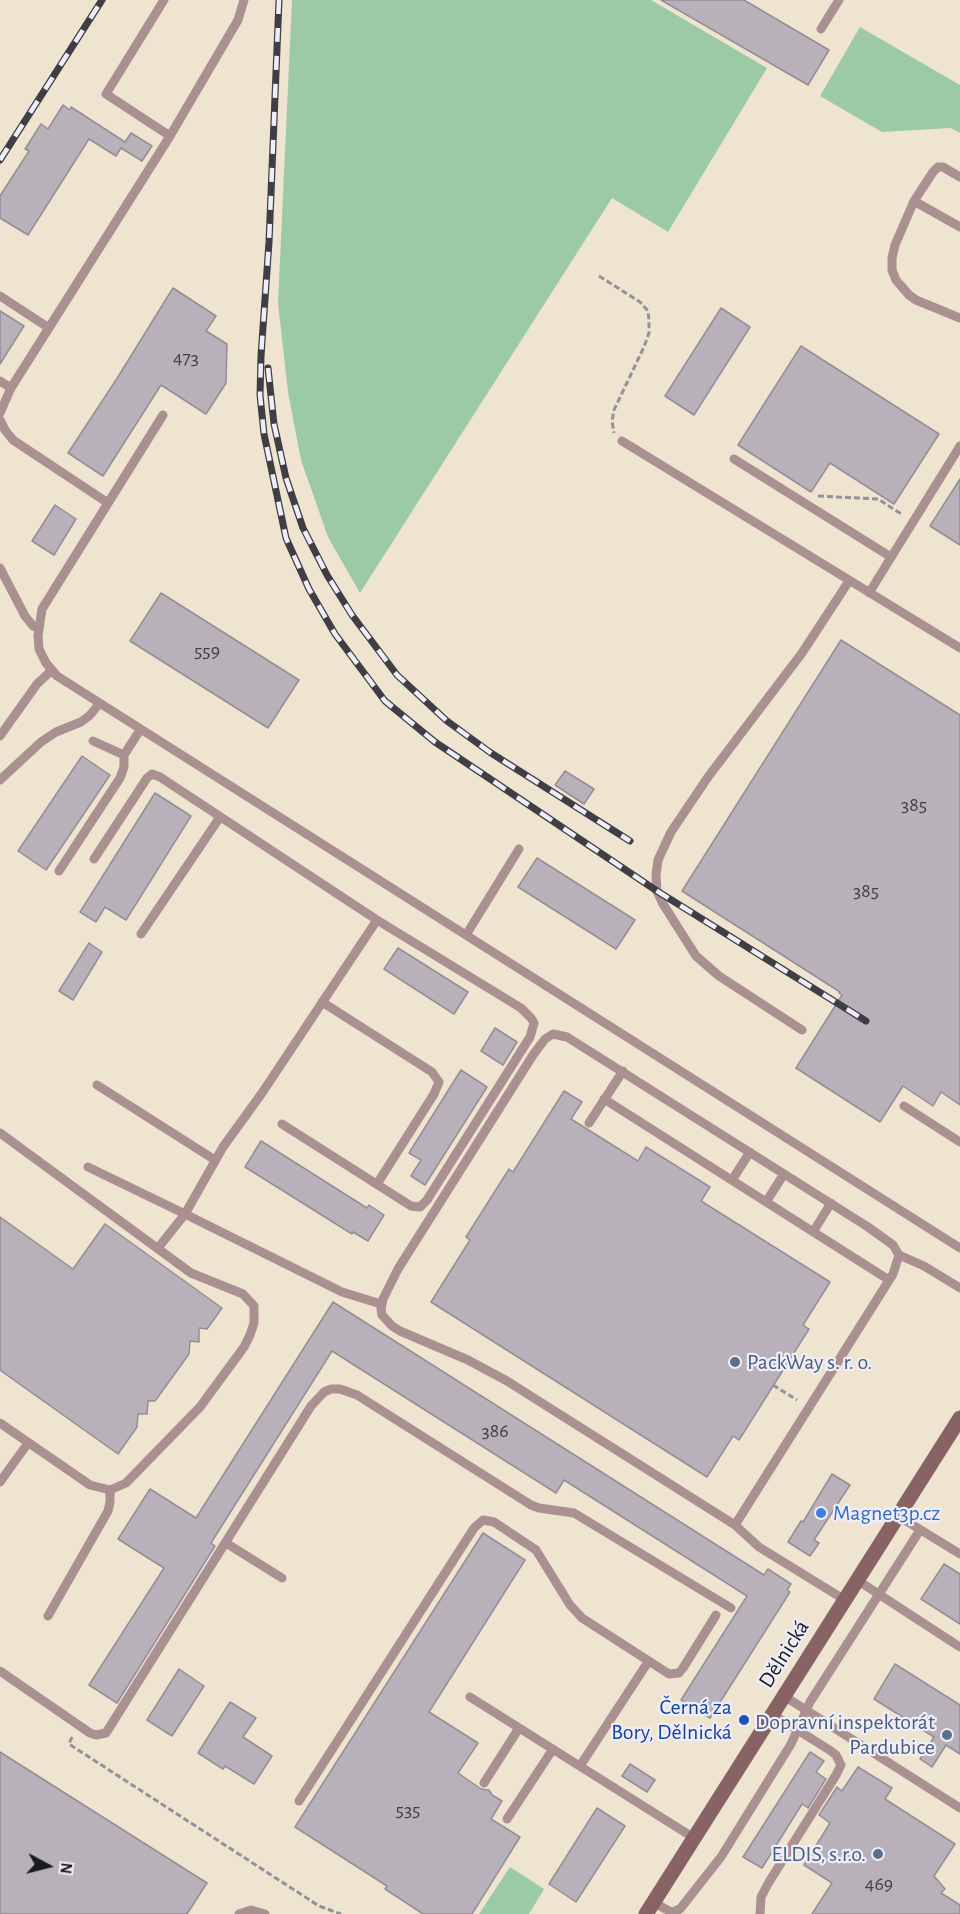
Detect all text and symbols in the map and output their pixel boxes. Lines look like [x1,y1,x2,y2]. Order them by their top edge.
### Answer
house number: 473 [173,346,199,370]
house number: 559 [194,639,220,663]
house number: 385 [901,793,927,817]
house number: 385 [853,879,879,903]
place label: PackWay s. r. o. [747,1349,872,1375]
marker: PackWay s. r. o. [728,1355,742,1369]
house number: 386 [481,1419,509,1443]
place label: Magnet3p.cz [833,1500,940,1526]
marker: Magnet3p.cz [814,1506,828,1520]
street label: Dělnická [753,1615,815,1693]
place label: Černá za Bory, Dělnická [611,1694,732,1746]
place label: Dopravní inspektorát Pardubice [755,1709,935,1760]
marker: Černá za Bory, Dělnická [737,1713,751,1727]
marker: Dopravní inspektorát Pardubice [940,1728,954,1742]
house number: 535 [396,1798,420,1822]
north arrow [18,1836,78,1896]
place label: ELDIS, s.r.o. [772,1841,866,1867]
marker: ELDIS, s.r.o. [871,1847,885,1861]
text: N [57,1862,74,1875]
house number: 469 [865,1872,893,1896]

